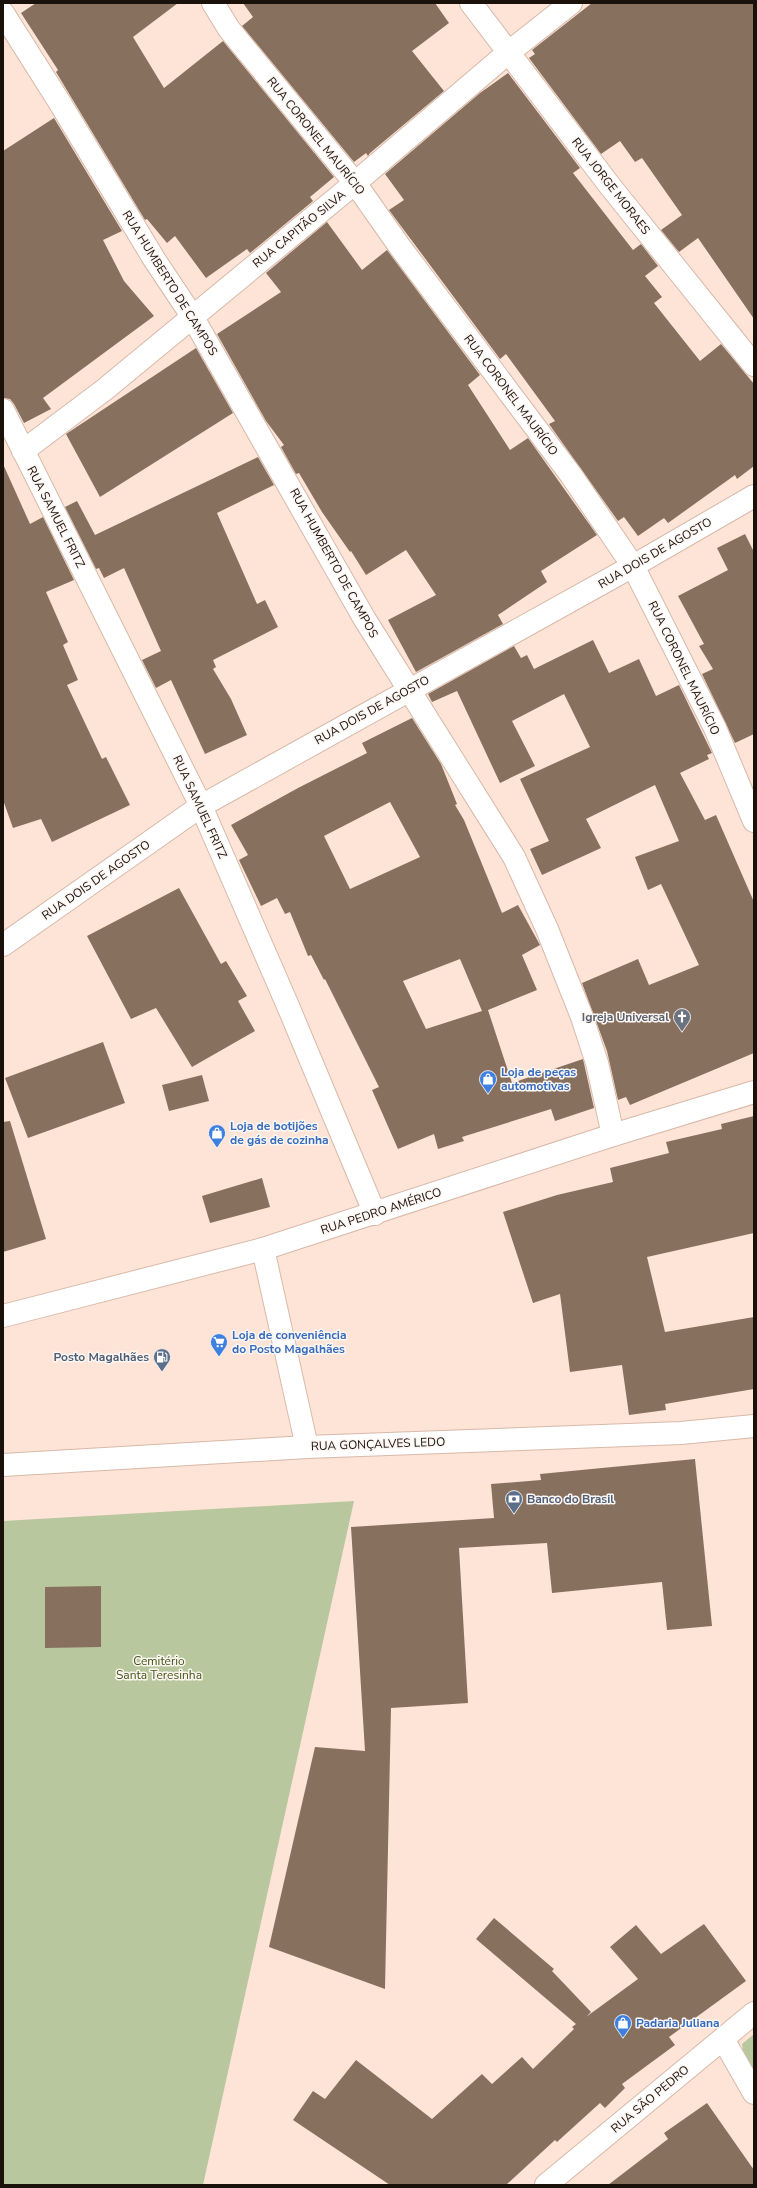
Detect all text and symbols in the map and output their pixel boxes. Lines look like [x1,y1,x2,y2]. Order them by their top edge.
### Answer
street label: RUA CORONEL MAURÍCIO [263,74,369,198]
street label: RUA JORGE MORAES [568,134,654,238]
street label: RUA CAPITÃO SILVA [249,186,349,271]
street label: RUA HUMBERTO DE CAMPOS [119,207,221,359]
street label: RUA CORONEL MAURÍCIO [460,331,562,459]
street label: RUA SAMUEL FRITZ [23,463,89,571]
street label: RUA HUMBERTO DE CAMPOS [286,485,382,641]
street label: RUA DOIS DE AGOSTO [595,514,715,592]
street label: RUA CORONEL MAURÍCIO [645,598,723,738]
street label: RUA DOIS DE AGOSTO [312,672,432,748]
street label: RUA SAMUEL FRITZ [169,753,231,861]
street label: RUA DOIS DE AGOSTO [39,837,153,923]
church icon: Igreja Universal [672,1007,692,1032]
place label: Igreja Universal [582,1009,669,1025]
place label: Loja de peças automotivas [501,1064,576,1094]
shop icon: Loja de peças automotivas [478,1069,498,1094]
place label: Loja de botijões de gás de cozinha [230,1118,329,1148]
shop icon: Loja de botijões de gás de cozinha [207,1123,227,1148]
street label: RUA PEDRO AMÉRICO [318,1184,444,1238]
place label: Loja de conveniência do Posto Magalhães [232,1327,346,1357]
supermarket icon: Loja de conveniência do Posto Magalhães [209,1332,229,1357]
fuel station icon: Posto Magalhães [152,1347,172,1372]
place label: Posto Magalhães [54,1349,149,1365]
street label: RUA GONÇALVES LEDO [310,1434,446,1454]
bank icon: Banco do Brasil [504,1489,524,1514]
place label: Banco do Brasil [527,1491,614,1507]
park label: Cemitério Santa Teresinha [116,1653,202,1683]
shop icon: Padaria Juliana [613,2013,633,2038]
place label: Padaria Juliana [636,2015,720,2031]
street label: RUA SÃO PEDRO [608,2062,692,2136]

